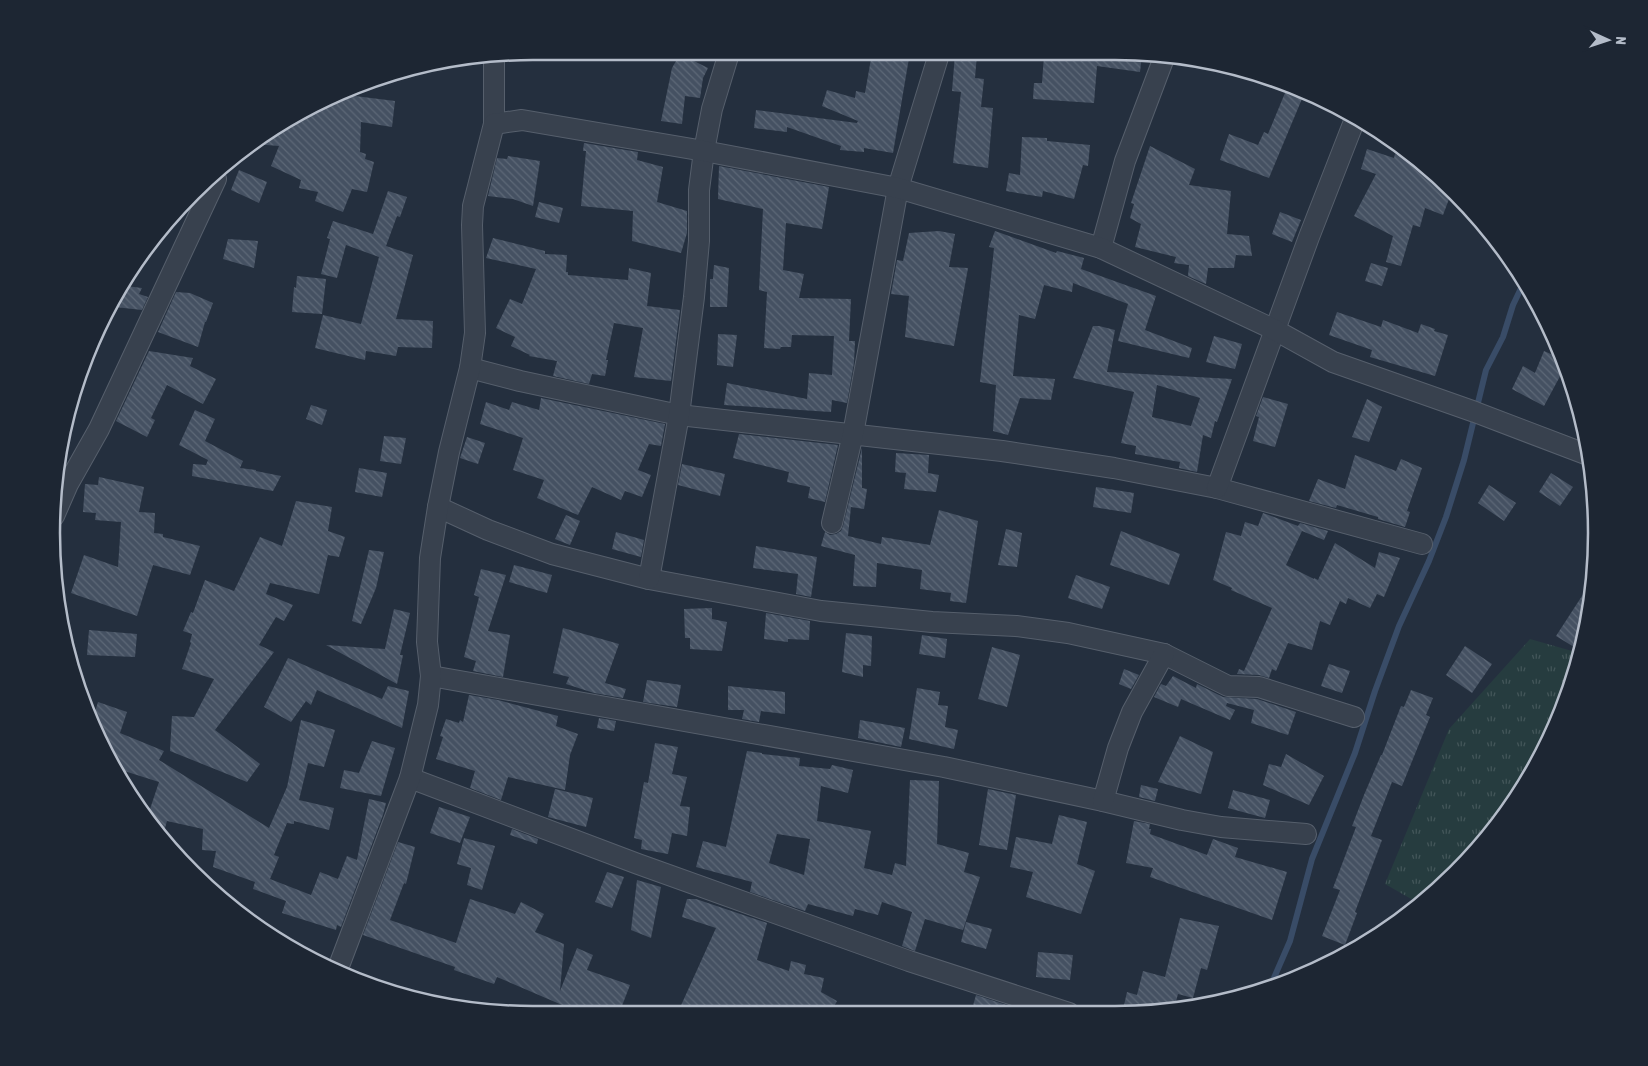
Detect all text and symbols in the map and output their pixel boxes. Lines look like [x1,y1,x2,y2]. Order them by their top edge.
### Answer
north arrow [1583,15,1633,65]
text: N [1613,36,1629,45]

